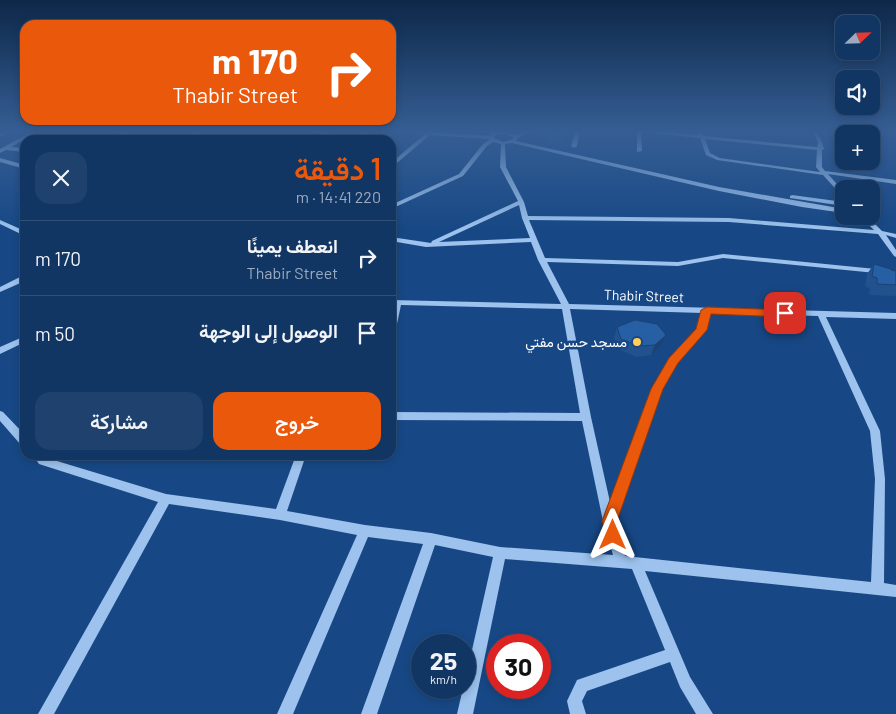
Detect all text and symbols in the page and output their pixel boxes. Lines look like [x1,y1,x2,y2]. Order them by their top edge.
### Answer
north arrow [835,15,880,60]
map controls [835,15,880,225]
text: 170 m [212,39,298,81]
icon: right [316,40,381,105]
button: sound [835,70,880,115]
text: Thabir Street [172,81,298,107]
button: + [835,125,880,170]
text: 1 دقيقة [294,150,381,186]
button: close [35,152,87,204]
button: − [835,180,880,225]
text: 220 m · 14:41 [296,187,381,206]
text: انعطف يمينًا [247,234,338,257]
icon: right [353,244,381,272]
text: 170 m [35,247,81,270]
text: Thabir Street [247,263,338,282]
street label: Thabir Street [604,286,684,305]
pin [764,292,806,334]
icon: arrive [771,299,799,327]
text: الوصول إلى الوجهة [199,319,338,342]
icon: arrive [353,319,381,347]
text: 50 m [35,322,75,345]
place label: مسجد حسن مفتي [525,333,627,354]
marker: مسجد حسن مفتي [631,336,643,348]
button: مشاركة [35,392,203,450]
button: خروج [213,392,381,450]
position arrow [586,508,638,560]
speed limit sign: 30 [486,634,551,699]
text: 25 [430,645,457,675]
text: km/h [430,672,457,686]

